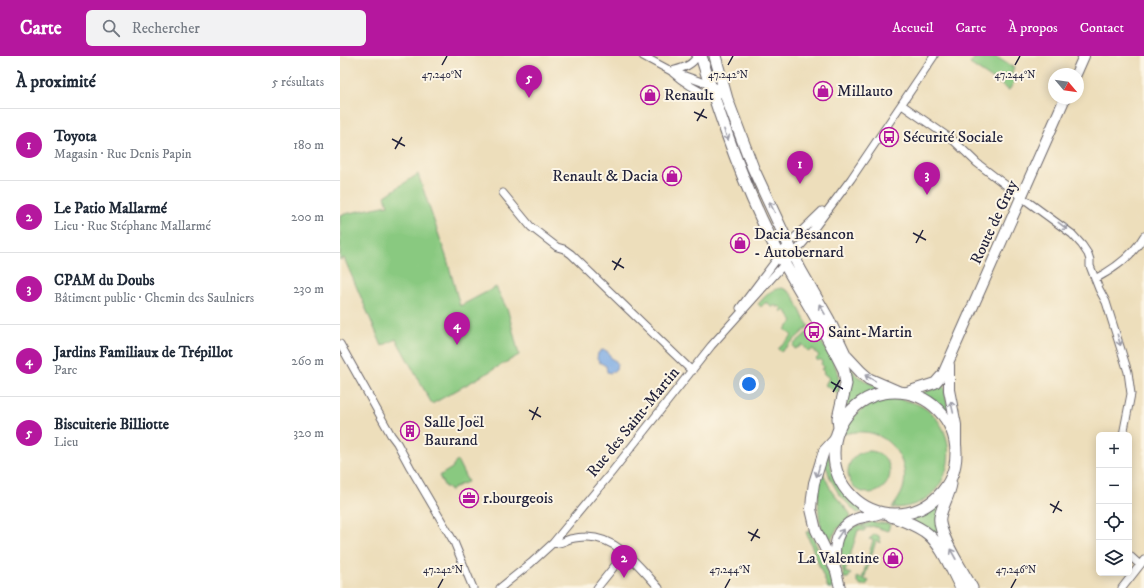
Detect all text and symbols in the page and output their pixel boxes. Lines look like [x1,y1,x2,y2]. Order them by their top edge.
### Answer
search box [86,10,366,46]
text: Carte [20,17,62,40]
icon: search [100,17,122,39]
text: Rechercher [132,19,200,38]
text: Accueil [892,19,934,37]
text: Carte [956,19,986,37]
text: À propos [1008,19,1058,37]
text: Contact [1080,19,1124,37]
pin: 5 [516,65,542,98]
north arrow [1048,68,1084,104]
text: 47.240°N [422,69,462,81]
text: 47.242°N [708,69,748,81]
text: 47.244°N [995,69,1035,81]
text: À proximité [16,71,96,93]
text: 5 résultats [272,74,324,90]
shop icon: Millauto [812,80,834,102]
place label: Millauto [837,81,893,101]
shop icon: Renault [639,84,661,106]
place label: Renault [664,85,714,105]
bus stop icon: Sécurité Sociale [878,126,900,148]
text: Toyota [54,127,97,146]
place label: Sécurité Sociale [903,127,1004,147]
one-way arrow [723,128,730,141]
text: 1 [27,137,31,153]
text: 180 m [293,137,324,153]
text: Magasin · Rue Denis Papin [54,146,192,162]
pin: 1 [787,151,813,184]
pin: 3 [914,162,940,195]
shop icon: Renault & Dacia [661,165,683,187]
place label: Renault & Dacia [552,166,658,186]
street label: Route de Gray [966,176,1022,267]
text: Le Patio Mallarmé [54,199,167,218]
one-way arrow [768,202,775,214]
text: 2 [26,209,32,225]
text: 200 m [291,209,324,225]
text: Lieu · Rue Stéphane Mallarmé [54,218,211,234]
one-way arrow [1057,222,1068,231]
place label: Dacia Besancon - Autobernard [754,224,855,262]
shop icon: Dacia Besancon - Autobernard [729,232,751,254]
text: CPAM du Doubs [54,271,154,290]
text: 3 [27,281,31,297]
text: 230 m [293,281,324,297]
text: Bâtiment public · Chemin des Saulniers [54,290,254,306]
one-way arrow [818,303,826,315]
pin: 4 [444,312,470,345]
bus stop icon: Saint-Martin [803,321,825,343]
place label: Saint-Martin [828,322,913,342]
one-way arrow [1116,334,1123,347]
text: Jardins Familiaux de Trépillot [54,343,233,362]
text: 4 [25,353,33,369]
text: 260 m [291,353,324,369]
text: Parc [54,362,77,378]
street label: Rue des Saint-Martin [582,362,684,481]
your location [739,374,759,394]
one-way arrow [864,374,876,382]
one-way arrow [948,401,956,414]
place label: Salle Joël Baurand [424,412,484,450]
text: Biscuiterie Billiotte [54,415,169,434]
building icon: Salle Joël Baurand [399,420,421,442]
text: 5 [26,425,32,441]
text: 320 m [293,425,324,441]
map controls [1096,432,1132,576]
button: + [1096,432,1132,468]
text: Lieu [54,434,78,450]
one-way arrow [814,465,821,478]
button: − [1096,468,1132,504]
office icon: r.bourgeois [458,487,480,509]
place label: r.bourgeois [483,488,553,508]
button: locate [1096,504,1132,540]
one-way arrow [836,529,844,540]
button: layers [1096,540,1132,576]
pin: 2 [611,545,637,578]
shop icon: La Valentine [882,547,904,569]
place label: La Valentine [797,548,879,568]
one-way arrow [949,548,957,560]
text: 47.242°N [423,564,463,576]
text: 47.244°N [710,564,750,576]
text: 47.246°N [996,564,1036,576]

